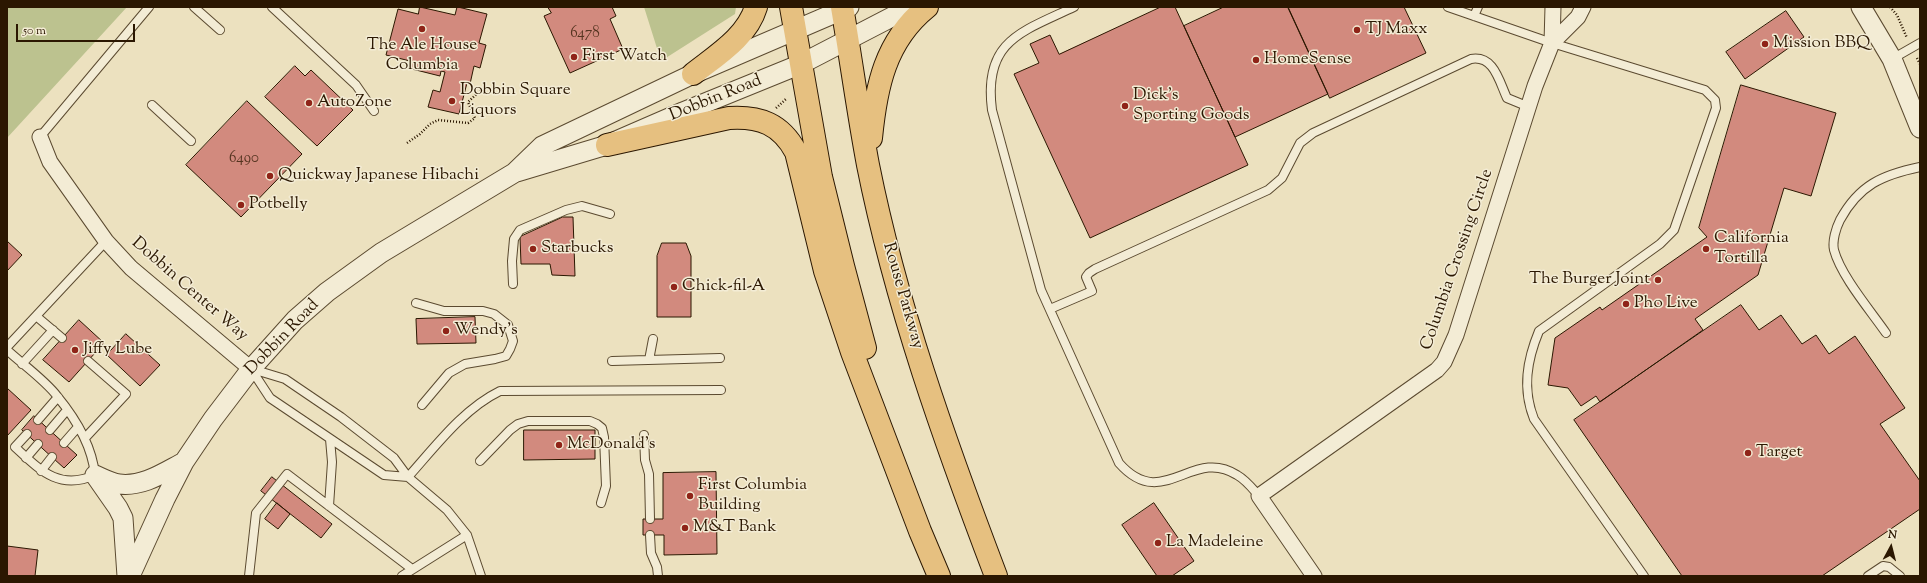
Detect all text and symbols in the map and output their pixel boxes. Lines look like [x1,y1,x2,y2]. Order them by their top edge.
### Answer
scale bar [18,16,137,42]
place label: TJ Maxx [1365,20,1428,40]
text: 50 m [23,22,46,40]
marker: The Ale House Columbia [417,24,427,34]
house number: 6478 [570,25,600,43]
marker: TJ Maxx [1352,25,1362,35]
place label: Mission BBQ [1773,34,1870,54]
place label: The Ale House Columbia [367,36,477,76]
marker: Mission BBQ [1760,39,1770,49]
place label: First Watch [582,47,667,67]
place label: HomeSense [1264,50,1351,70]
marker: First Watch [569,52,579,62]
marker: HomeSense [1251,55,1261,65]
street label: Dobbin Road [667,71,765,127]
place label: Dobbin Square Liquors [460,81,571,121]
place label: Dick's Sporting Goods [1133,86,1249,126]
place label: AutoZone [317,93,392,113]
marker: Dobbin Square Liquors [447,96,457,106]
marker: AutoZone [304,98,314,108]
marker: Dick's Sporting Goods [1120,101,1130,111]
house number: 6490 [229,150,259,168]
place label: Quickway Japanese Hibachi [278,166,479,186]
street label: Columbia Crossing Circle [1417,167,1499,353]
marker: Quickway Japanese Hibachi [265,171,275,181]
place label: Potbelly [249,195,308,215]
marker: Potbelly [236,200,246,210]
place label: California Tortilla [1714,229,1789,269]
street label: Dobbin Center Way [126,234,252,346]
place label: Starbucks [541,239,613,259]
street label: Rouse Parkway [877,240,927,352]
marker: Starbucks [528,244,538,254]
marker: California Tortilla [1701,244,1711,254]
place label: The Burger Joint [1529,270,1650,290]
marker: The Burger Joint [1653,275,1663,285]
place label: Chick-fil-A [682,277,765,297]
marker: Chick-fil-A [669,282,679,292]
place label: Pho Live [1634,294,1698,314]
street label: Dobbin Road [242,296,324,380]
marker: Pho Live [1621,299,1631,309]
place label: Wendy's [454,321,518,341]
marker: Wendy's [441,326,451,336]
place label: Jiffy Lube [83,340,152,360]
marker: Jiffy Lube [70,345,80,355]
place label: McDonald's [567,435,655,455]
marker: McDonald's [554,440,564,450]
place label: Target [1756,443,1802,463]
marker: Target [1743,448,1753,458]
place label: First Columbia Building [698,476,807,516]
marker: First Columbia Building [685,491,695,501]
place label: M&T Bank [693,518,776,538]
marker: M&T Bank [680,523,690,533]
north arrow [1871,527,1911,567]
text: N [1887,527,1898,544]
place label: La Madeleine [1166,533,1263,553]
marker: La Madeleine [1153,538,1163,548]

